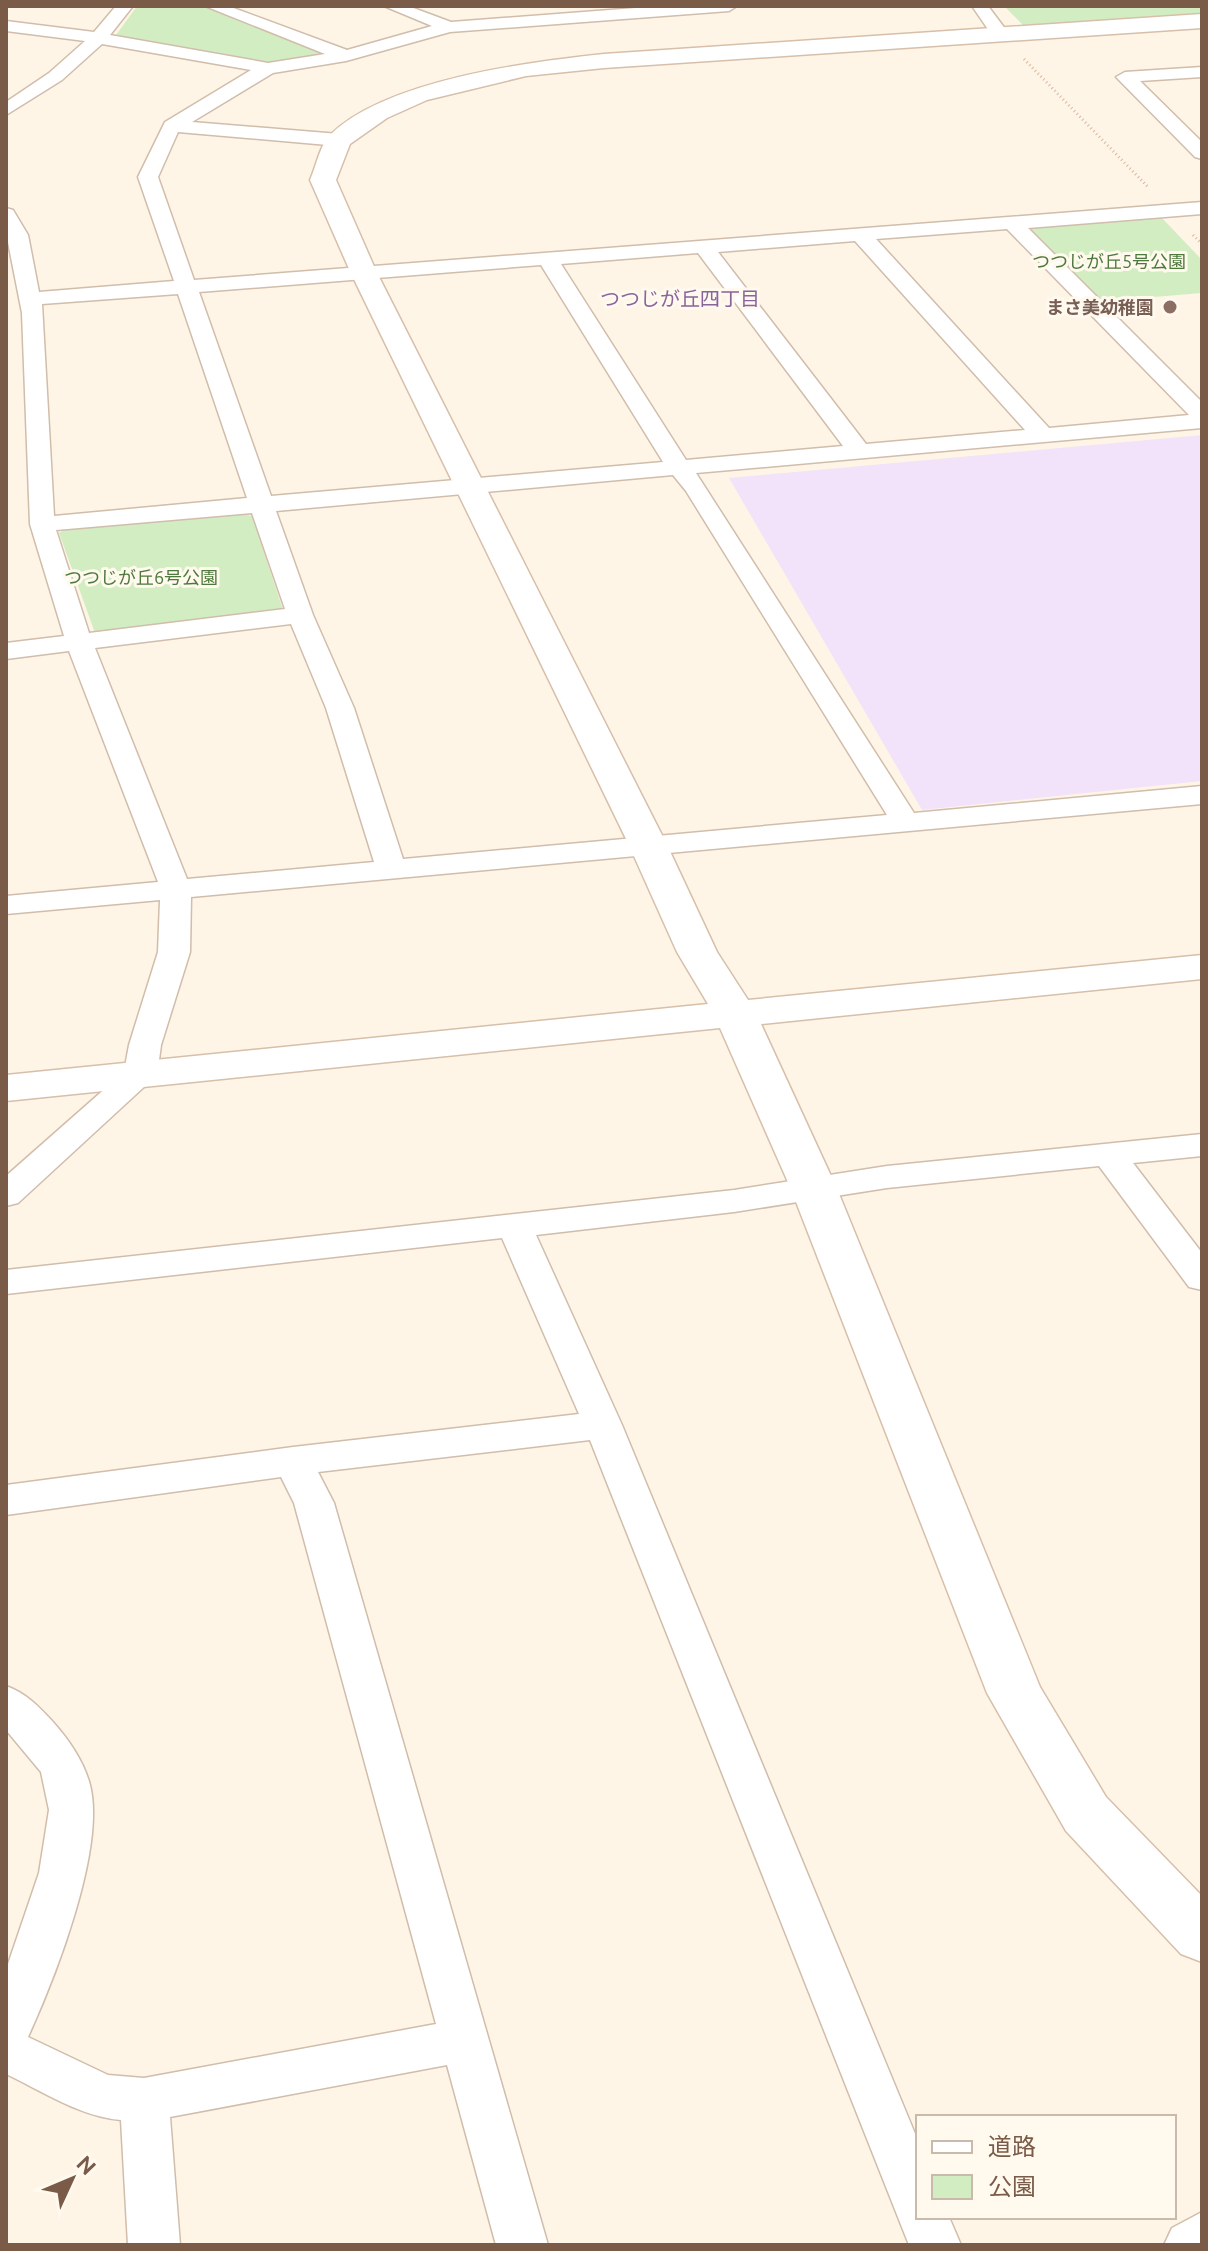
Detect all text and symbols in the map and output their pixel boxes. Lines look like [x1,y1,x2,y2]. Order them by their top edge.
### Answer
park label: つつじが丘5号公園 [1032,251,1186,271]
district label: つつじが丘四丁目 [600,287,760,310]
place label: まさ美幼稚園 [1046,297,1154,317]
marker: まさ美幼稚園 [1161,298,1179,316]
park label: つつじが丘6号公園 [64,567,218,587]
legend [916,2115,1176,2219]
text: 道路 [988,2133,1036,2160]
north arrow [32,2139,112,2219]
text: N [72,2150,101,2179]
text: 公園 [988,2173,1036,2200]

